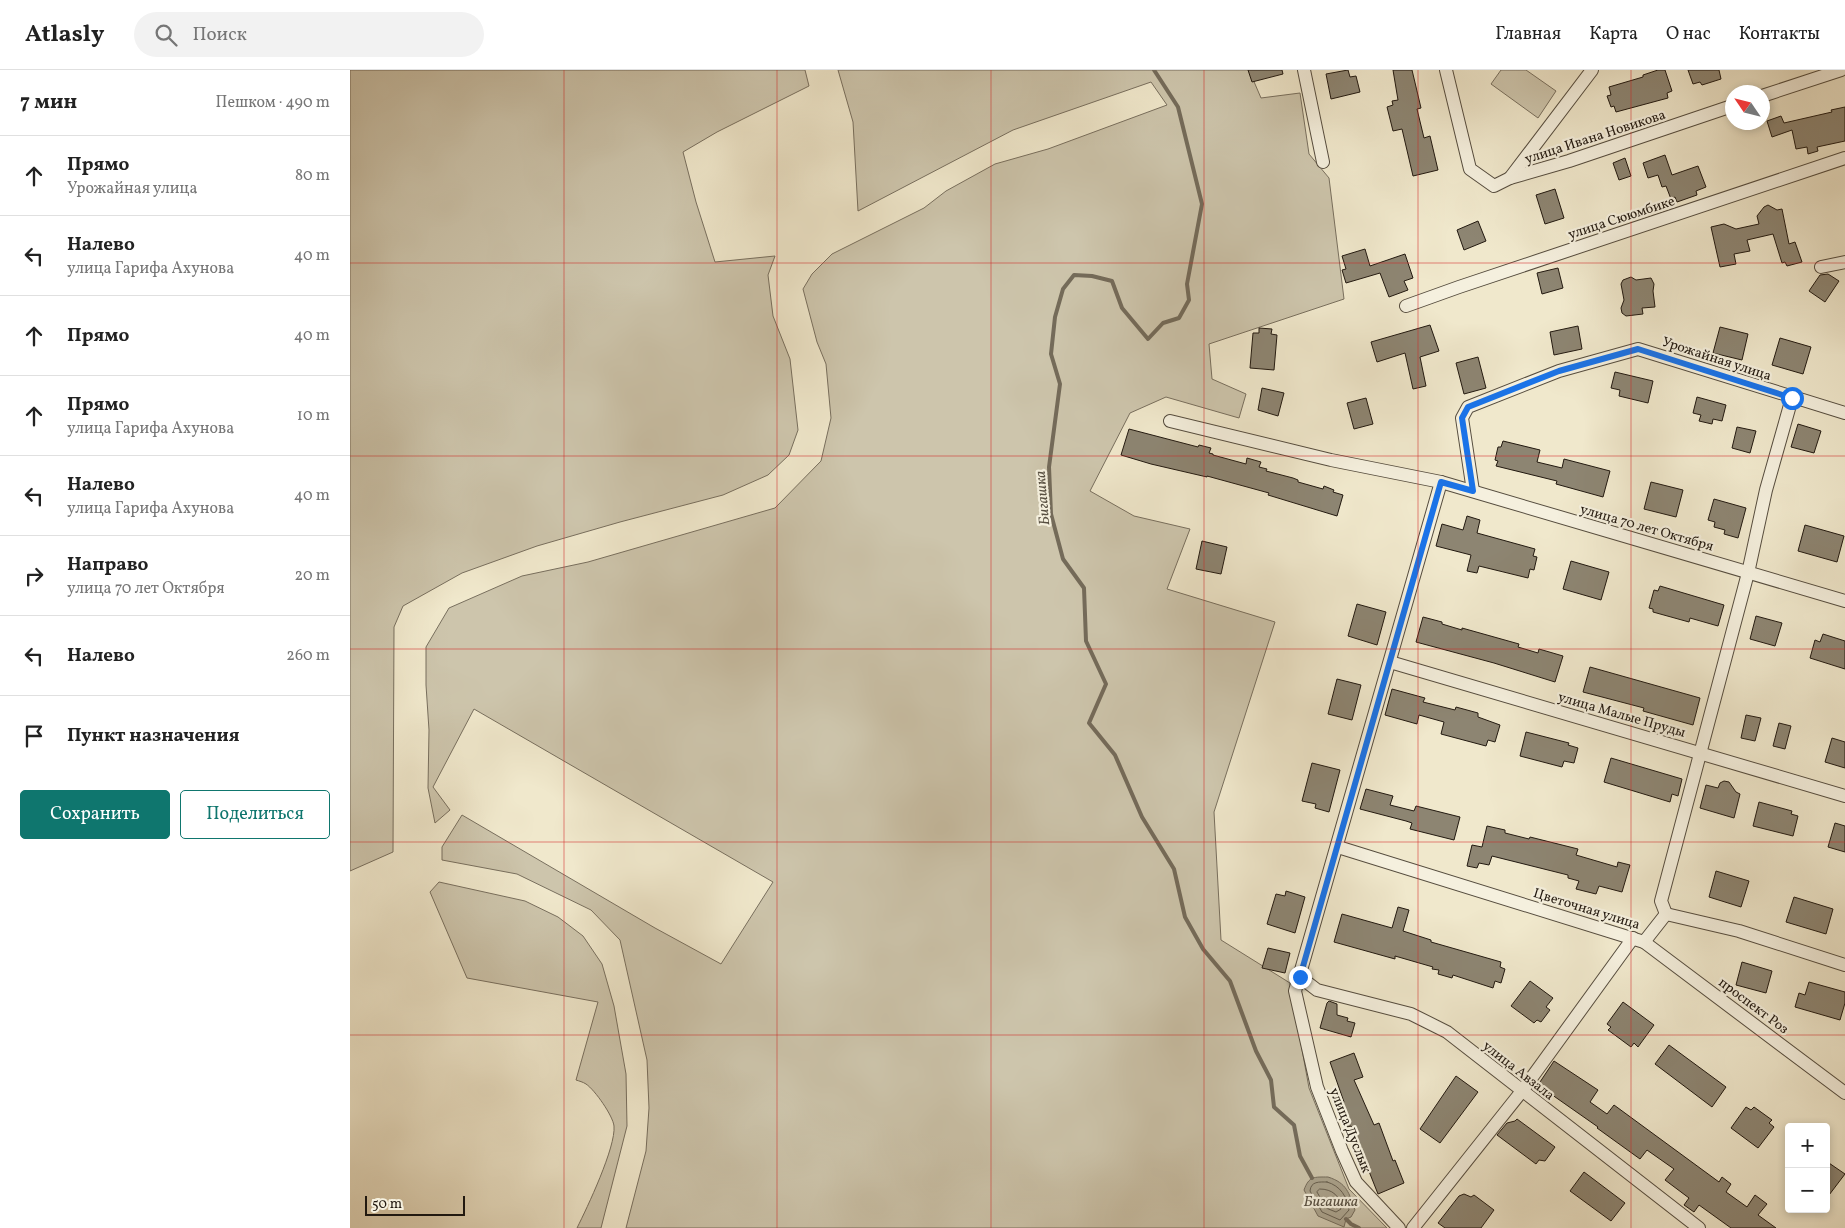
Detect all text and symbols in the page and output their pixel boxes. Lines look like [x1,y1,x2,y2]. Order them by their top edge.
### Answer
search box [134,12,484,57]
text: Atlasly [25,18,104,52]
icon: search [152,21,180,49]
text: Поиск [192,22,247,48]
text: Главная [1495,22,1561,47]
text: Карта [1589,22,1638,47]
text: О нас [1666,22,1711,47]
text: Контакты [1739,22,1820,47]
north arrow [1725,85,1770,130]
text: 7 мин [20,88,77,117]
text: Пешком · 490 m [216,92,330,114]
street label: улица Ивана Новикова [1523,106,1668,169]
text: Прямо [67,152,129,178]
icon: ahead [20,162,48,190]
text: 80 m [295,165,330,187]
text: Урожайная улица [67,178,197,200]
street label: улица Сююмбике [1566,192,1678,245]
text: Налево [67,232,135,258]
icon: left [20,242,48,270]
text: 40 m [294,245,330,267]
text: улица Гарифа Ахунова [67,258,234,280]
icon: ahead [20,322,48,350]
text: Прямо [67,323,129,349]
text: 40 m [294,325,330,347]
street label: Урожайная улица [1659,333,1774,386]
route start [1781,387,1804,410]
text: Прямо [67,392,129,418]
icon: ahead [20,402,48,430]
text: 10 m [297,405,330,427]
text: улица Гарифа Ахунова [67,418,234,440]
water label: Бигашка [1031,470,1056,526]
text: Налево [67,472,135,498]
icon: left [20,482,48,510]
text: 40 m [294,485,330,507]
text: улица Гарифа Ахунова [67,498,234,520]
street label: улица 70 лет Октября [1578,500,1715,557]
text: Направо [67,552,149,578]
icon: right [20,562,48,590]
text: 20 m [295,565,330,587]
text: улица 70 лет Октября [67,578,225,600]
icon: left [20,642,48,670]
text: Налево [67,643,135,669]
text: 260 m [286,645,330,667]
street label: улица Малые Пруды [1556,688,1688,743]
icon: arrive [20,722,48,750]
text: Пункт назначения [67,723,240,749]
button: Сохранить [20,790,170,839]
button: Поделиться [180,790,330,839]
street label: Цветочная улица [1531,884,1642,935]
route end [1289,966,1312,989]
street label: проспект Роз [1714,974,1792,1039]
street label: улица Авзала [1478,1037,1558,1105]
street label: улица Дуслык [1324,1085,1376,1176]
map controls [1785,1123,1830,1213]
button: + [1785,1123,1830,1168]
button: − [1785,1168,1830,1213]
water label: Бигашка [1304,1192,1358,1213]
scale bar [365,1193,465,1216]
text: 50 m [372,1195,402,1214]

